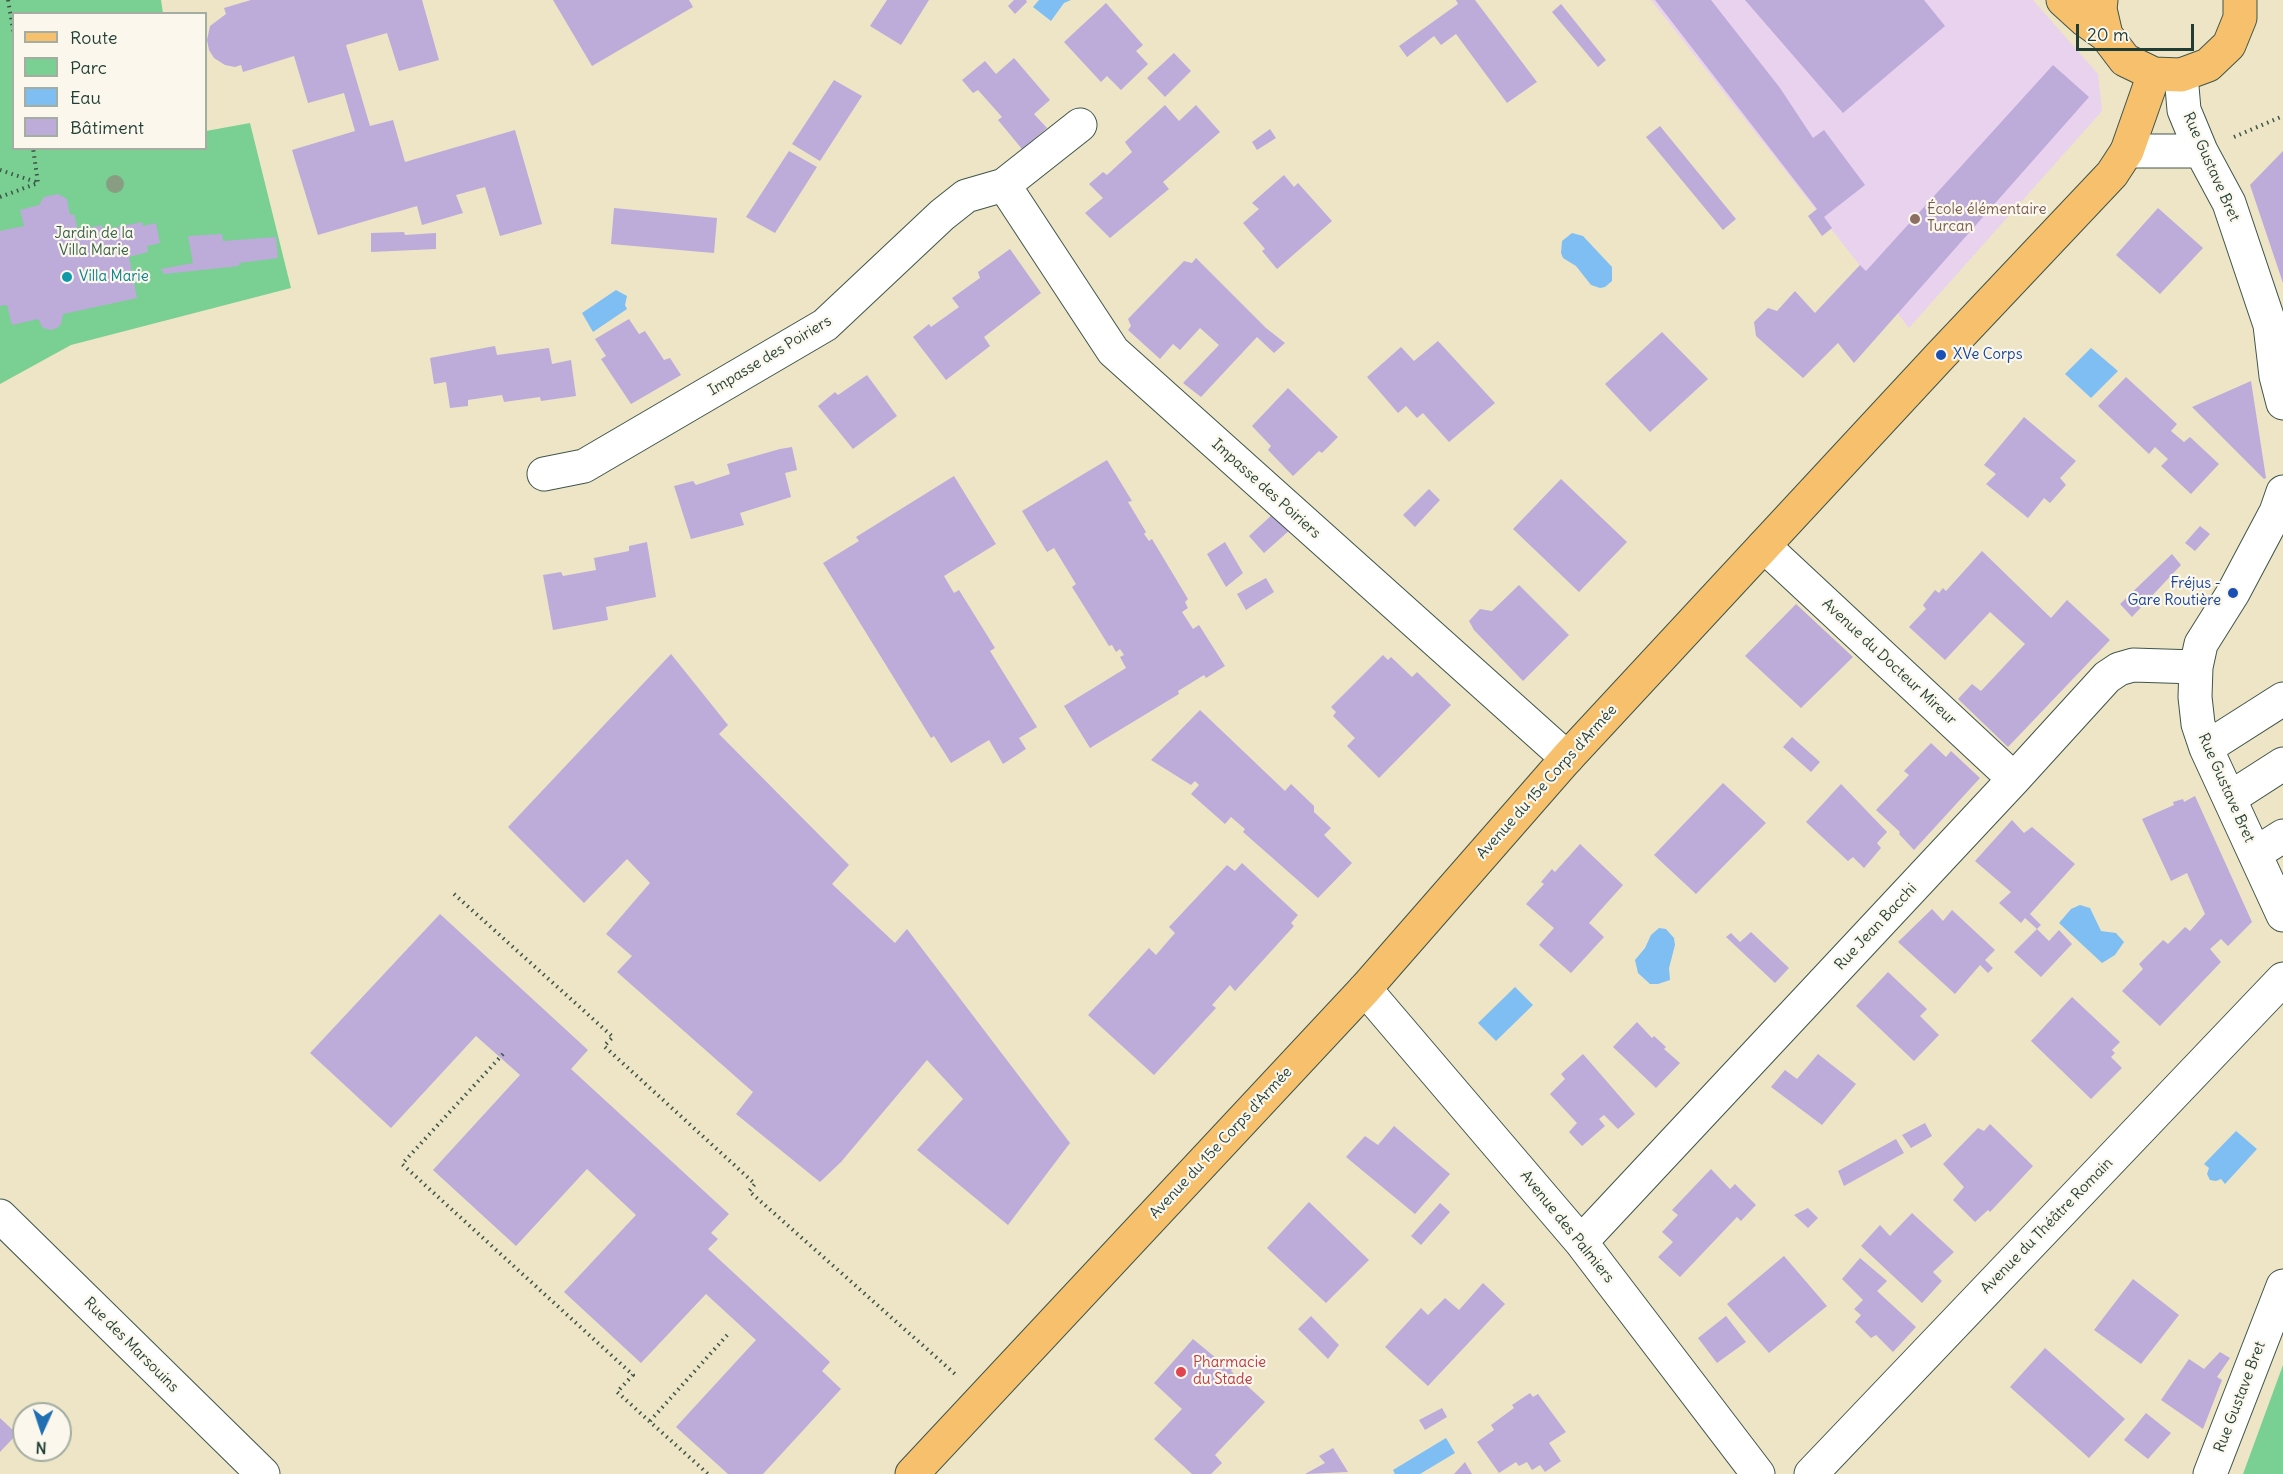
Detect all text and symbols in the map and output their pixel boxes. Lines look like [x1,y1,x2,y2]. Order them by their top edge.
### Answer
legend [12,12,207,150]
scale bar [2079,12,2198,50]
text: 20 m [2087,23,2129,46]
text: Route [70,26,118,49]
text: Parc [70,56,107,79]
text: Eau [70,86,101,109]
street label: Rue Gustave Bret [2179,110,2243,224]
text: Bâtiment [70,116,144,139]
place label: École élémentaire Turcan [1927,201,2047,236]
marker: École élémentaire Turcan [1908,212,1922,226]
park label: Jardin de la Villa Marie [55,225,133,260]
place label: Villa Marie [79,268,149,286]
marker: Villa Marie [60,270,74,284]
street label: Impasse des Poiriers [705,312,835,400]
place label: XVe Corps [1953,346,2022,364]
marker: XVe Corps [1934,348,1948,362]
street label: Impasse des Poiriers [1208,435,1324,543]
place label: Fréjus - Gare Routière [2127,575,2221,610]
marker: Fréjus - Gare Routière [2226,586,2240,600]
street label: Avenue du Docteur Mireur [1818,595,1960,729]
street label: Avenue du 15e Corps d'Armée [1473,701,1621,863]
street label: Rue Gustave Bret [2194,731,2258,845]
street label: Rue Jean Bacchi [1831,880,1921,974]
street label: Avenue du 15e Corps d'Armée [1146,1063,1296,1223]
street label: Avenue du Théâtre Romain [1977,1154,2117,1298]
street label: Avenue des Palmiers [1516,1167,1618,1287]
street label: Rue des Marsouins [80,1294,182,1396]
street label: Rue Gustave Bret [2211,1339,2269,1455]
place label: Pharmacie du Stade [1193,1354,1266,1389]
marker: Pharmacie du Stade [1174,1365,1188,1379]
north arrow [12,1402,72,1462]
text: N [35,1438,47,1458]

